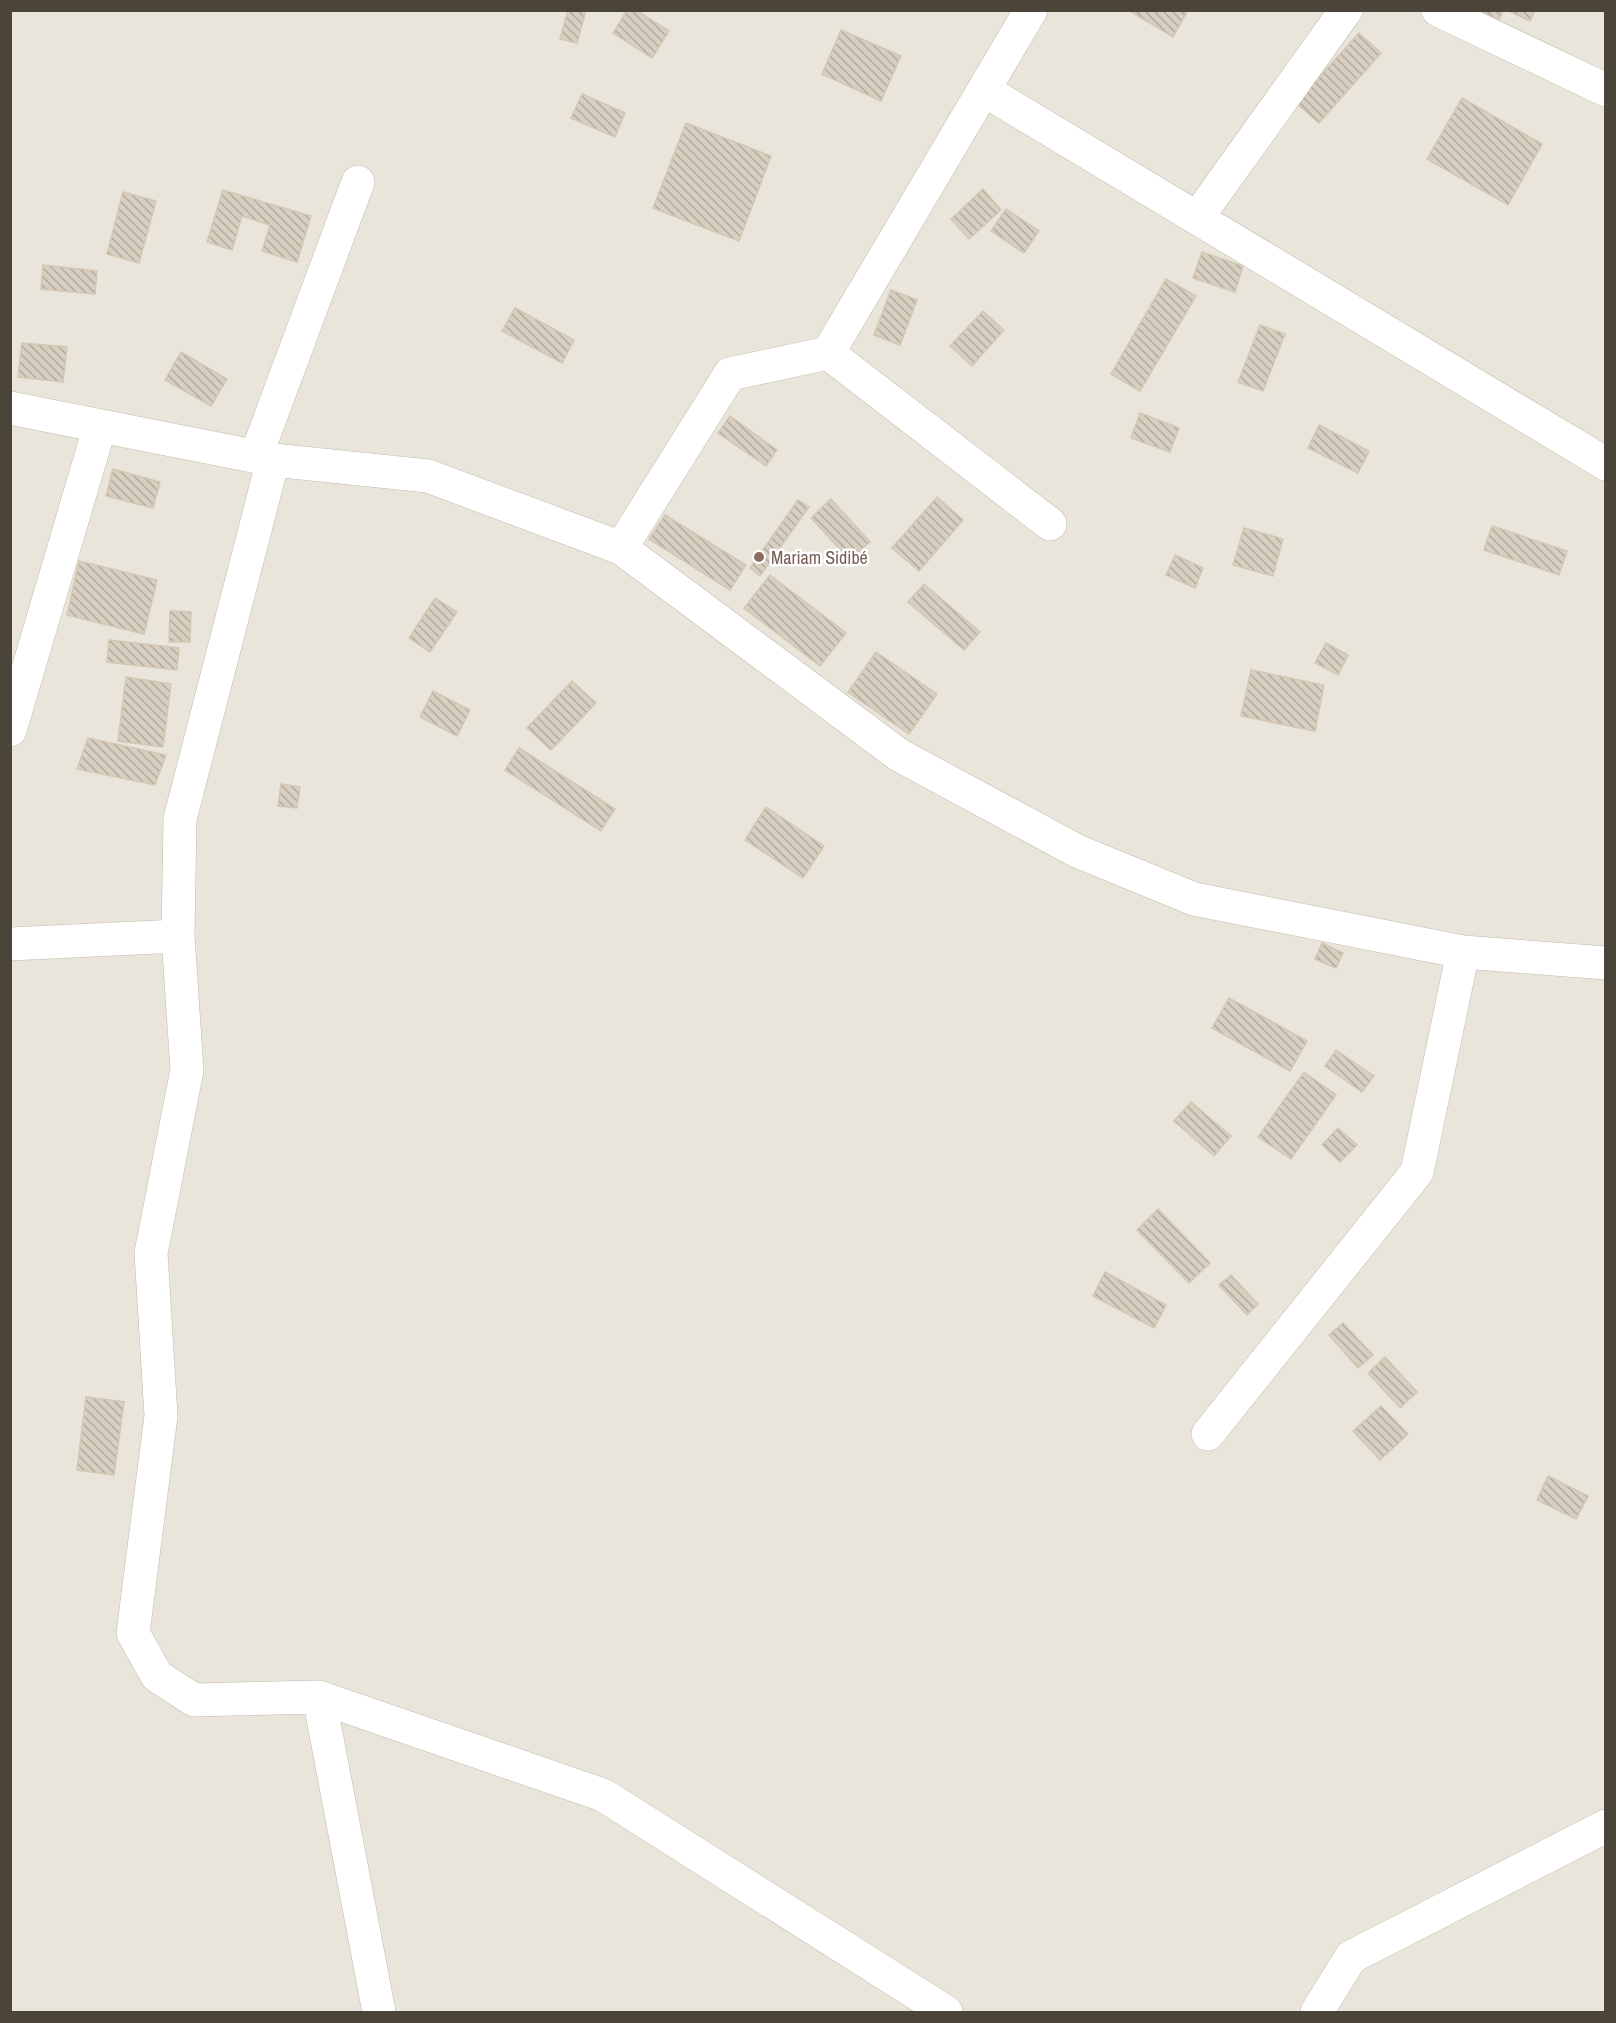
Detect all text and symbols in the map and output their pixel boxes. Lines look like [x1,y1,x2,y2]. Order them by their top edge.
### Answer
place label: Mariam Sidibé [771,545,868,570]
marker: Mariam Sidibé [752,550,766,564]

